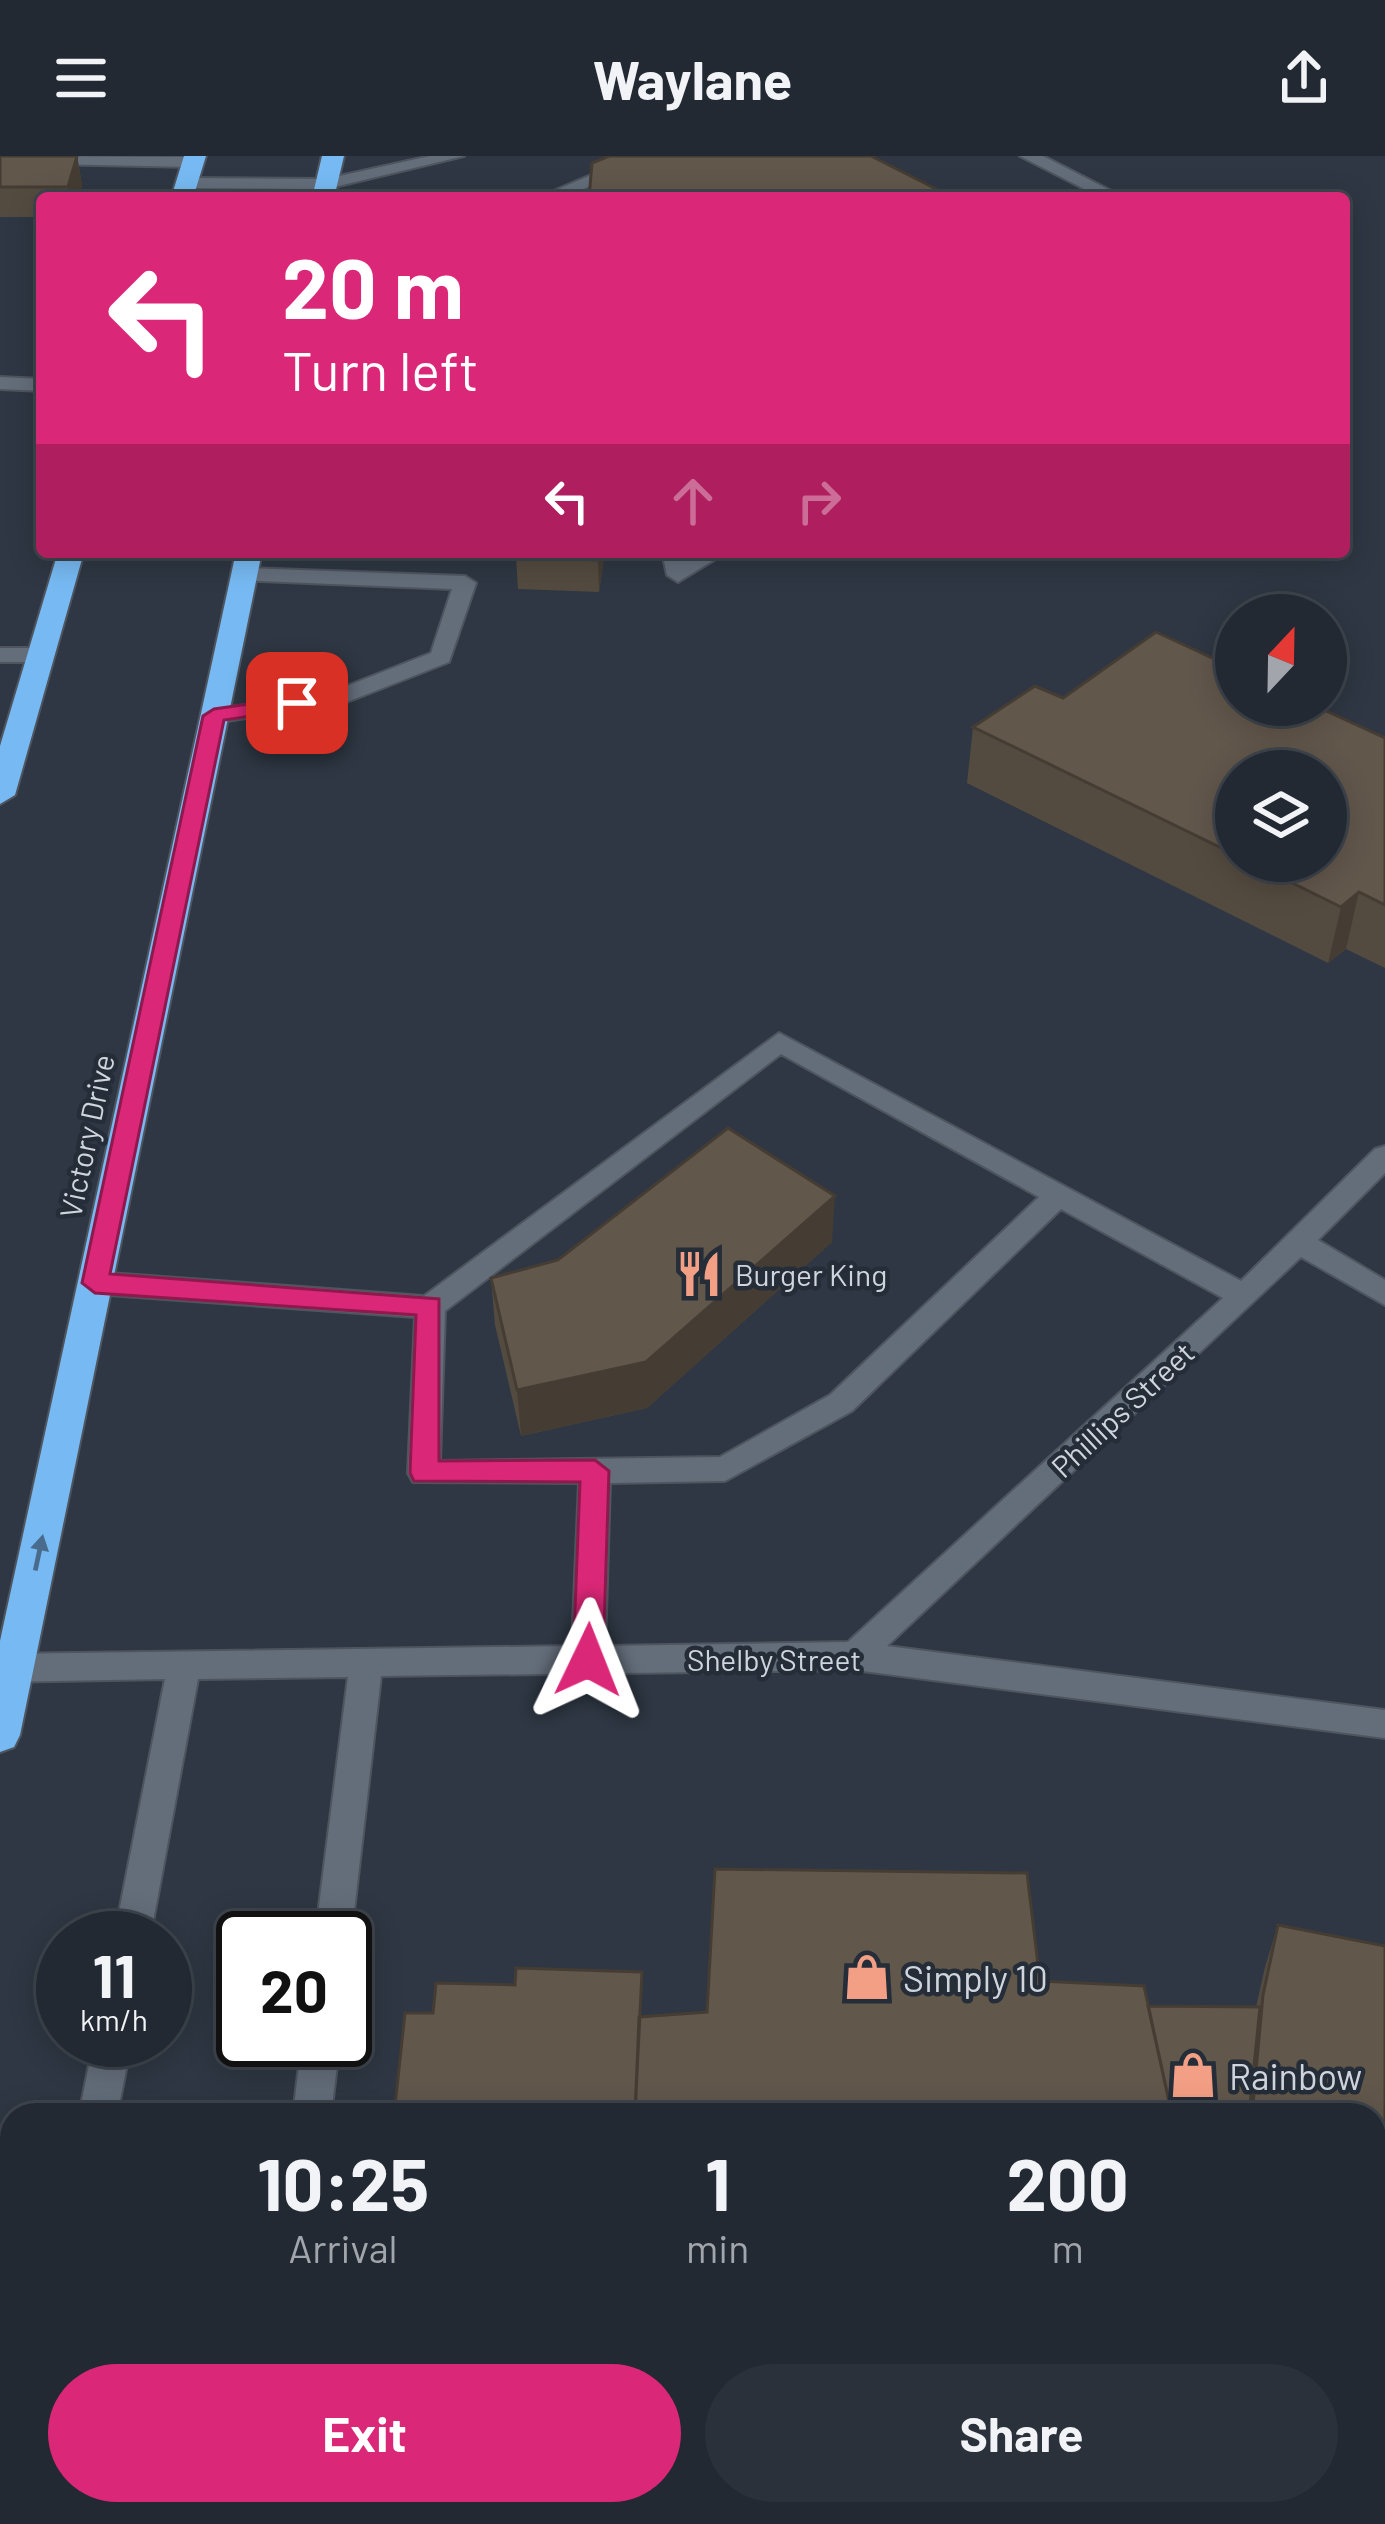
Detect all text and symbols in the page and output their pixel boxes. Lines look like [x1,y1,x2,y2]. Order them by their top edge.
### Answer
icon: menu [48,45,114,111]
icon: share [1271,45,1337,111]
text: Waylane [593,46,792,111]
text: 20 m [282,235,464,336]
icon: left [84,240,240,396]
text: Turn left [282,337,479,402]
icon: left [534,468,600,534]
icon: ahead [660,468,726,534]
icon: right [786,468,852,534]
north arrow [1215,594,1347,726]
map controls [1215,594,1347,882]
pin [246,652,348,754]
icon: arrive [264,670,330,736]
button: layers [1215,750,1347,882]
street label: Victory Drive [51,1051,121,1221]
restaurant icon: Burger King [674,1249,724,1299]
place label: Burger King [735,1256,887,1292]
street label: Phillips Street [1043,1334,1201,1484]
one-way arrow [30,1533,49,1571]
position arrow [525,1597,651,1723]
street label: Shelby Street [687,1641,861,1677]
speed limit sign: 20 [216,1911,372,2067]
text: 11 [93,1938,135,2010]
shop icon: Simply 10 [842,1952,892,2002]
place label: Simply 10 [903,1956,1048,1999]
text: km/h [80,2001,148,2037]
shop icon: Rainbow [1168,2050,1218,2100]
place label: Rainbow [1229,2054,1362,2097]
text: 10:25 [257,2139,429,2225]
text: 1 [705,2139,730,2225]
text: 200 [1006,2139,1129,2225]
text: Arrival [289,2224,398,2271]
text: min [686,2224,749,2271]
text: m [1052,2224,1084,2271]
button: Exit [48,2364,681,2502]
button: Share [705,2364,1338,2502]

